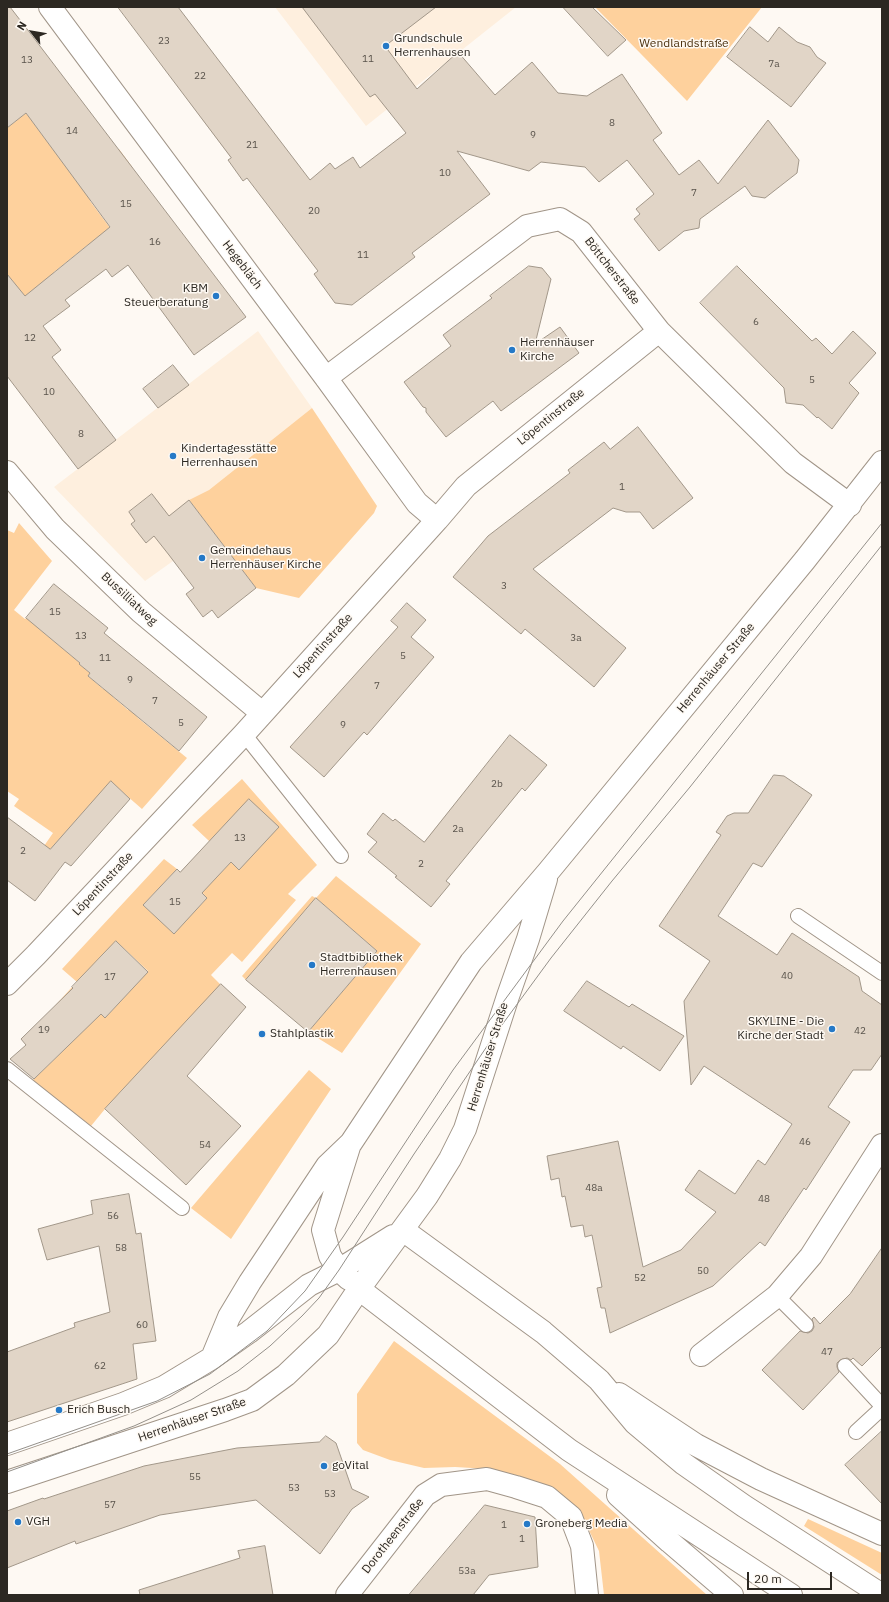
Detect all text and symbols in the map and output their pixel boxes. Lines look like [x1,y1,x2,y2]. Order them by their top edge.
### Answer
north arrow [12,12,52,52]
text: N [14,19,30,33]
place label: Grundschule Herrenhausen [394,32,471,60]
house number: 23 [158,35,170,47]
park label: Wendlandstraße [639,37,729,51]
marker: Grundschule Herrenhausen [381,41,391,51]
house number: 11 [362,53,374,65]
house number: 13 [21,54,33,66]
house number: 7a [768,58,780,70]
house number: 22 [194,70,206,82]
house number: 8 [609,117,615,129]
house number: 14 [66,125,78,137]
house number: 9 [530,129,536,141]
house number: 21 [246,139,258,151]
house number: 10 [439,167,451,179]
house number: 7 [691,187,697,199]
house number: 15 [120,198,132,210]
house number: 20 [308,205,320,217]
street label: Böttcherstraße [581,234,643,308]
house number: 16 [149,236,161,248]
street label: Hegebläch [219,238,265,292]
house number: 11 [357,249,369,261]
place label: KBM Steuerberatung [124,282,208,310]
marker: KBM Steuerberatung [211,291,221,301]
house number: 6 [753,316,759,328]
house number: 12 [24,332,36,344]
place label: Herrenhäuser Kirche [520,336,594,364]
marker: Herrenhäuser Kirche [507,345,517,355]
house number: 5 [809,374,815,386]
house number: 10 [43,386,55,398]
street label: Löpentinstraße [515,386,587,448]
house number: 8 [78,428,84,440]
place label: Kindertagesstätte Herrenhausen [181,442,277,470]
marker: Kindertagesstätte Herrenhausen [168,451,178,461]
house number: 1 [619,481,625,493]
place label: Gemeindehaus Herrenhäuser Kirche [210,544,321,572]
marker: Gemeindehaus Herrenhäuser Kirche [197,553,207,563]
street label: Bussilliatweg [98,569,160,629]
house number: 3 [501,580,507,592]
house number: 15 [49,606,61,618]
street label: Löpentinstraße [290,611,356,681]
street label: Herrenhäuser Straße [674,620,758,716]
house number: 13 [75,630,87,642]
house number: 3a [570,632,582,644]
house number: 5 [400,650,406,662]
house number: 11 [99,652,111,664]
house number: 9 [127,674,133,686]
house number: 7 [374,680,380,692]
house number: 7 [152,695,158,707]
house number: 5 [178,717,184,729]
house number: 9 [340,719,346,731]
house number: 2b [491,778,503,790]
house number: 2a [452,823,464,835]
house number: 13 [234,832,246,844]
house number: 2 [20,845,26,857]
street label: Löpentinstraße [70,849,136,919]
house number: 2 [418,858,424,870]
house number: 15 [169,896,181,908]
place label: Stadtbibliothek Herrenhausen [320,951,403,979]
marker: Stadtbibliothek Herrenhausen [307,960,317,970]
house number: 40 [781,970,793,982]
house number: 17 [104,971,116,983]
street label: Herrenhäuser Straße [465,1001,511,1113]
place label: SKYLINE - Die Kirche der Stadt [737,1015,824,1043]
house number: 19 [38,1024,50,1036]
marker: SKYLINE - Die Kirche der Stadt [827,1024,837,1034]
house number: 42 [854,1025,866,1037]
place label: Stahlplastik [270,1027,334,1041]
marker: Stahlplastik [257,1029,267,1039]
house number: 46 [799,1136,811,1148]
house number: 54 [199,1139,211,1151]
house number: 48a [585,1182,603,1194]
house number: 48 [758,1193,770,1205]
house number: 56 [107,1210,119,1222]
house number: 58 [115,1242,127,1254]
house number: 50 [697,1265,709,1277]
house number: 52 [634,1272,646,1284]
house number: 60 [136,1319,148,1331]
house number: 47 [821,1346,833,1358]
house number: 62 [94,1360,106,1372]
street label: Herrenhäuser Straße [136,1395,248,1445]
place label: Erich Busch [67,1403,130,1417]
marker: Erich Busch [54,1405,64,1415]
place label: goVital [332,1459,369,1473]
marker: goVital [319,1461,329,1471]
house number: 55 [189,1471,201,1483]
house number: 53 [288,1482,300,1494]
house number: 53 [324,1488,336,1500]
street label: Dorotheenstraße [359,1495,427,1577]
house number: 57 [104,1499,116,1511]
place label: VGH [26,1515,50,1529]
marker: VGH [13,1517,23,1527]
place label: Groneberg Media [535,1517,627,1531]
house number: 1 [501,1519,507,1531]
marker: Groneberg Media [522,1519,532,1529]
house number: 1 [519,1533,525,1545]
scale bar [749,1564,834,1590]
house number: 53a [458,1565,476,1577]
text: 20 m [754,1571,782,1586]

